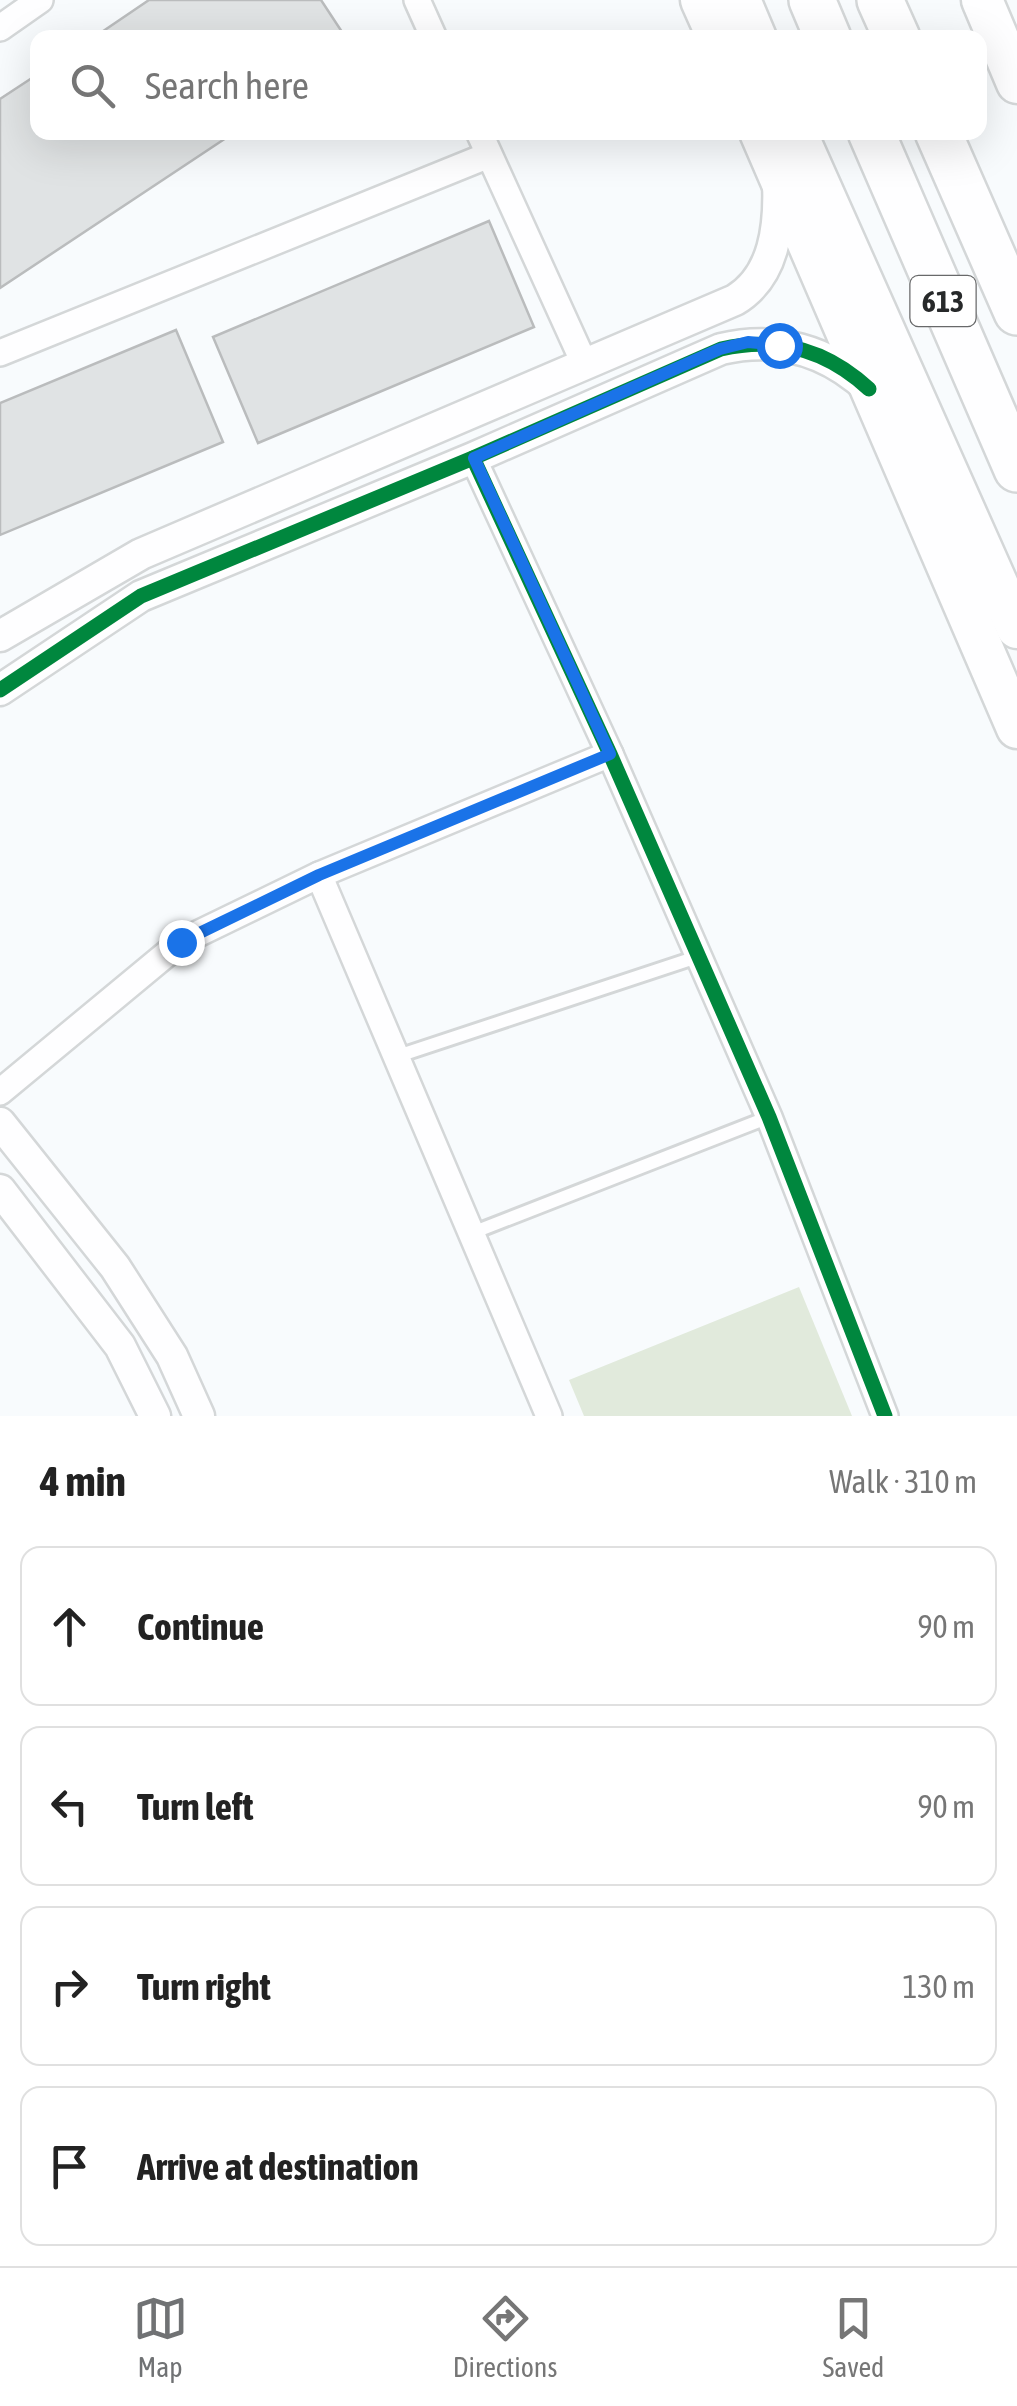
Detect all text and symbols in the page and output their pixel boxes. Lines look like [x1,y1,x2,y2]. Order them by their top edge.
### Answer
search box [30,30,987,140]
icon: search [65,58,120,113]
text: Search here [145,64,309,107]
road number: 613 [910,276,976,326]
route start [757,323,803,369]
route end [159,920,205,966]
text: 4 min [40,1457,126,1505]
text: Walk · 310 m [829,1463,977,1500]
icon: ahead [42,1599,97,1654]
text: Continue [137,1605,264,1648]
text: 90 m [917,1608,975,1645]
icon: left [42,1779,97,1834]
text: Turn left [137,1785,253,1828]
text: 90 m [917,1788,975,1825]
icon: right [42,1959,97,2014]
text: Turn right [137,1965,271,2008]
text: 130 m [902,1968,975,2005]
icon: arrive [42,2139,97,2194]
text: Arrive at destination [137,2145,419,2188]
tab: Map [133,2291,188,2383]
tab: Directions [453,2291,557,2383]
tab: Saved [823,2291,884,2383]

